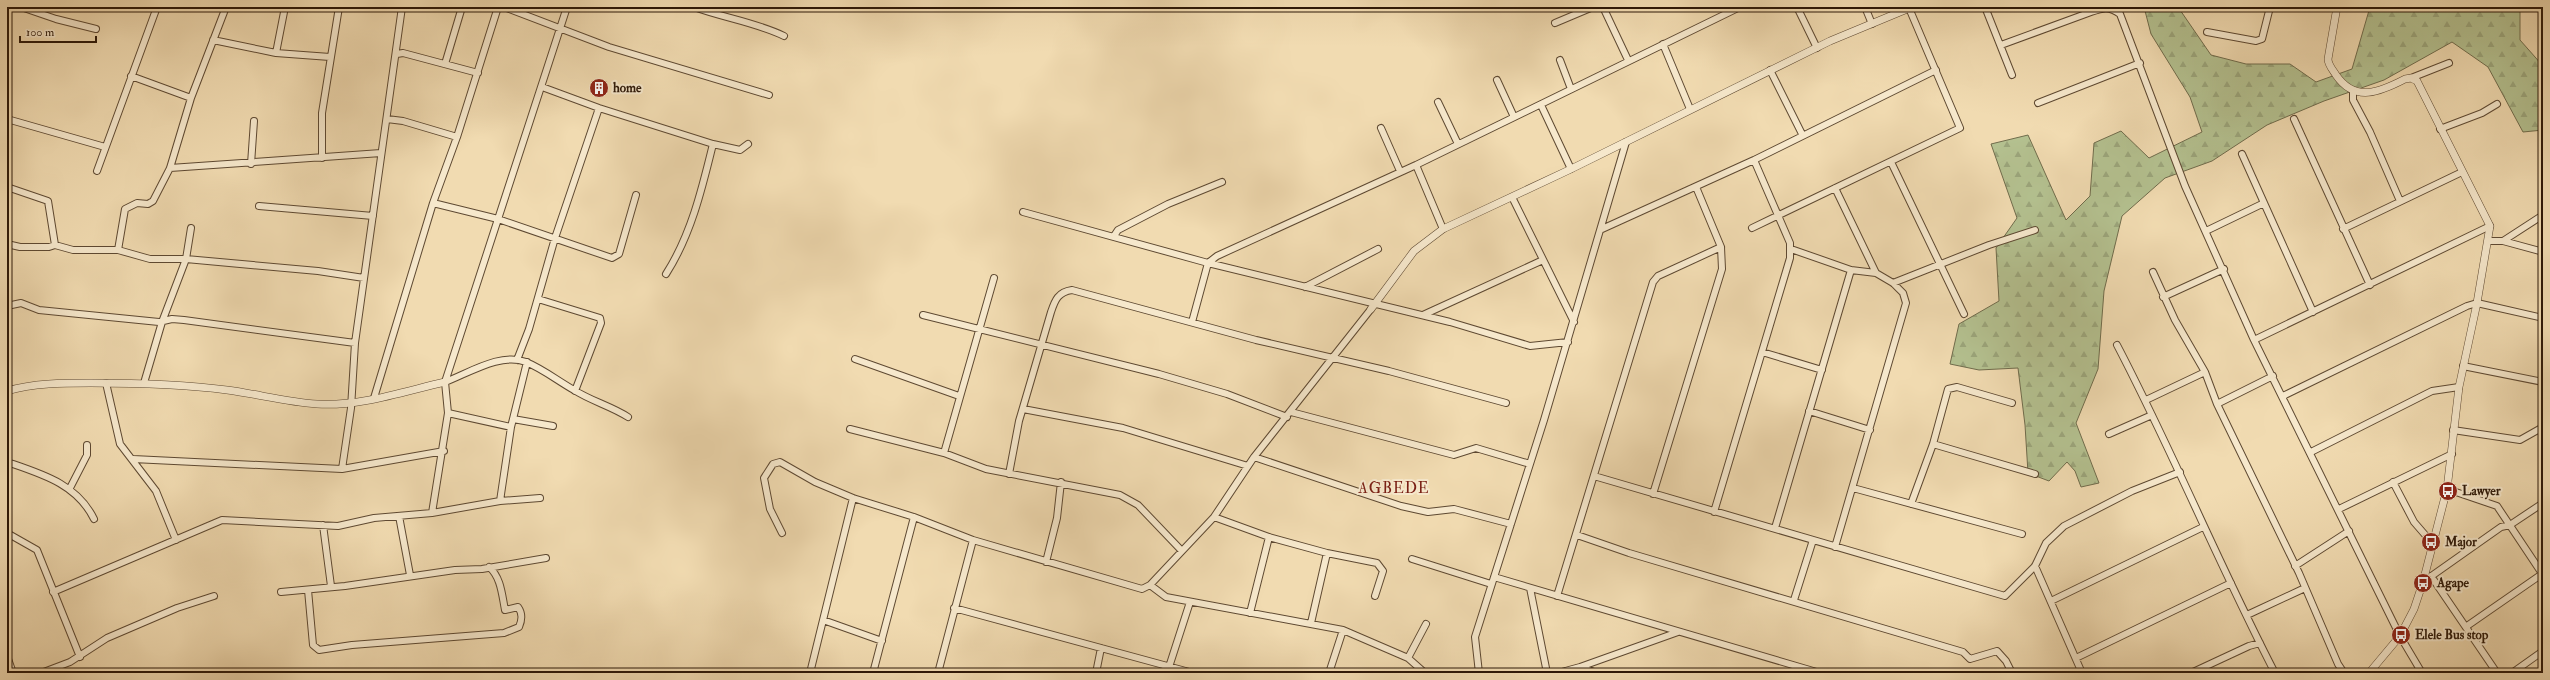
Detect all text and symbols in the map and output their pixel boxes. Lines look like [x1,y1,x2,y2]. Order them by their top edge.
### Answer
scale bar [20,18,96,44]
text: 100 m [26,25,55,40]
building icon: home [588,77,610,99]
place label: home [613,80,642,96]
district label: AGBEDE [1357,479,1430,498]
bus stop icon: Lawyer [2437,480,2459,502]
place label: Lawyer [2462,483,2502,500]
bus stop icon: Major [2420,531,2442,553]
place label: Major [2444,534,2478,550]
bus stop icon: Agape [2412,572,2434,594]
place label: Agape [2436,575,2470,592]
bus stop icon: Elele Bus stop [2390,624,2412,646]
place label: Elele Bus stop [2415,627,2489,644]

